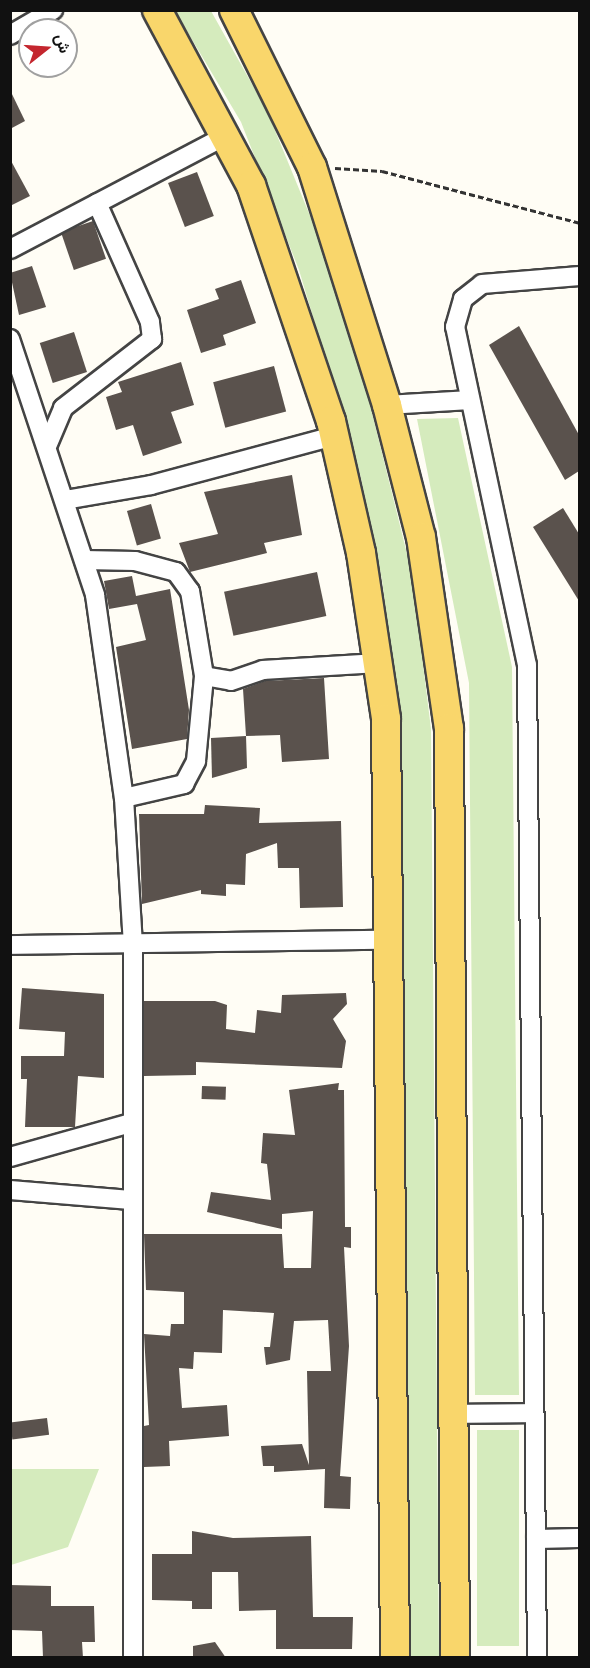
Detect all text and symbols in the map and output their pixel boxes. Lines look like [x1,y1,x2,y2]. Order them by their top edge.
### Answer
north arrow [18,18,78,78]
text: ش [50,31,77,56]

